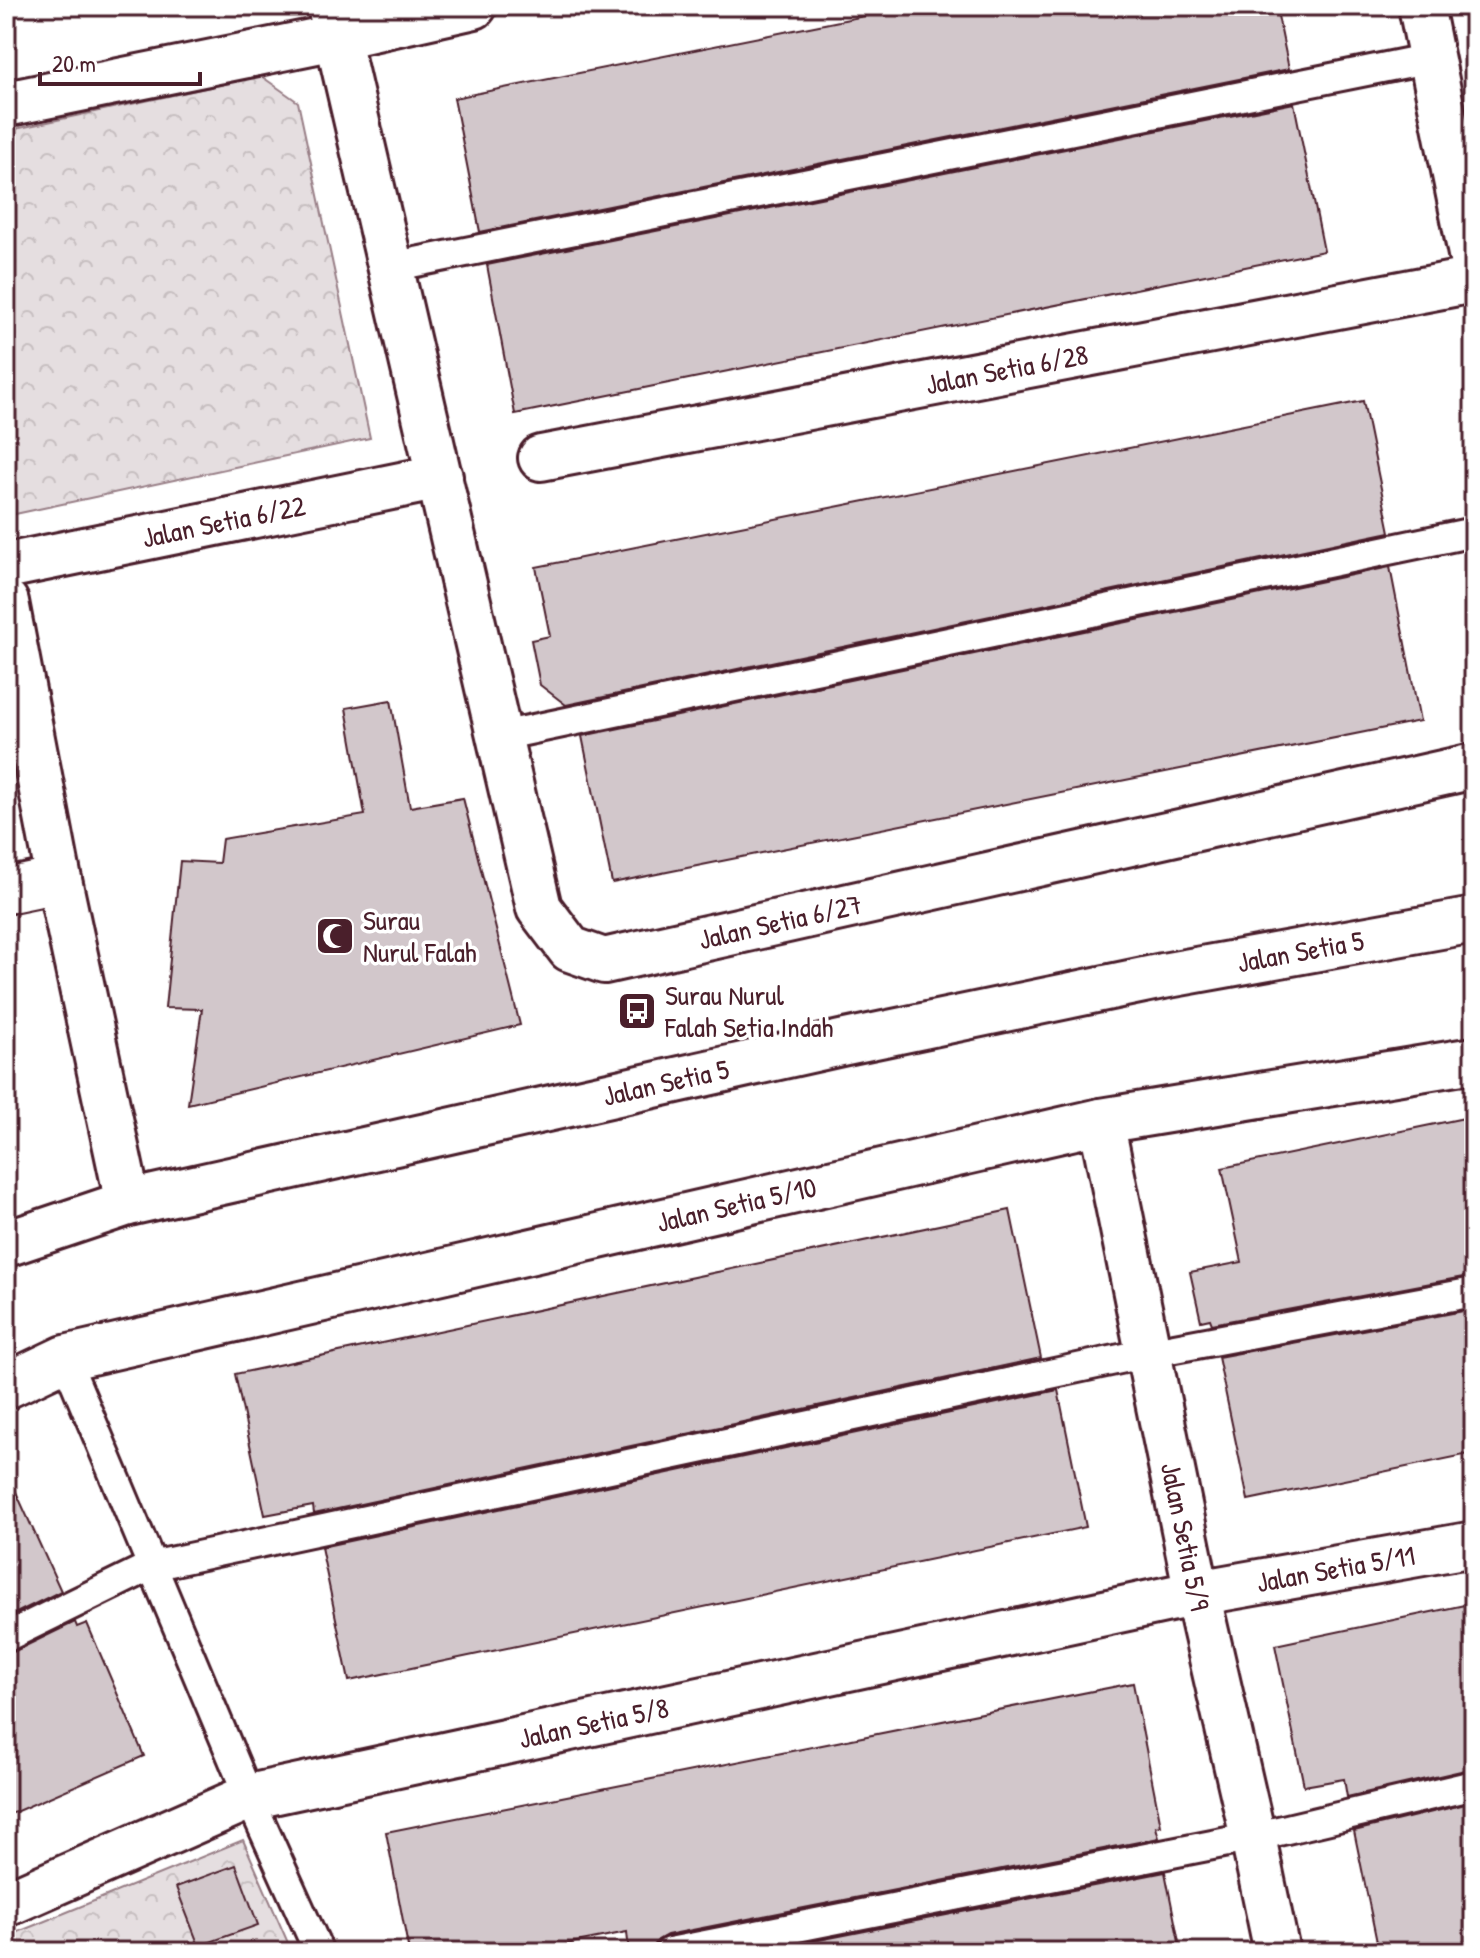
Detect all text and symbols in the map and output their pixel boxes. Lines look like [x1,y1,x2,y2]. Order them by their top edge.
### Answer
scale bar [40,36,200,86]
text: 20 m [52,47,96,79]
street label: Jalan Setia 6/28 [922,335,1091,403]
street label: Jalan Setia 6/22 [139,486,308,557]
street label: Jalan Setia 6/27 [695,885,866,958]
place label: Surau Nurul Falah [363,901,477,971]
mosque icon: Surau Nurul Falah [314,915,356,957]
street label: Jalan Setia 5 [1234,921,1367,981]
place label: Surau Nurul Falah Setia Indah [664,976,834,1046]
bus stop icon: Surau Nurul Falah Setia Indah [616,990,658,1032]
street label: Jalan Setia 5 [599,1050,733,1115]
street label: Jalan Setia 5/10 [653,1168,820,1241]
street label: Jalan Setia 5/9 [1152,1459,1219,1614]
street label: Jalan Setia 5/11 [1253,1536,1418,1601]
street label: Jalan Setia 5/8 [515,1688,672,1757]

